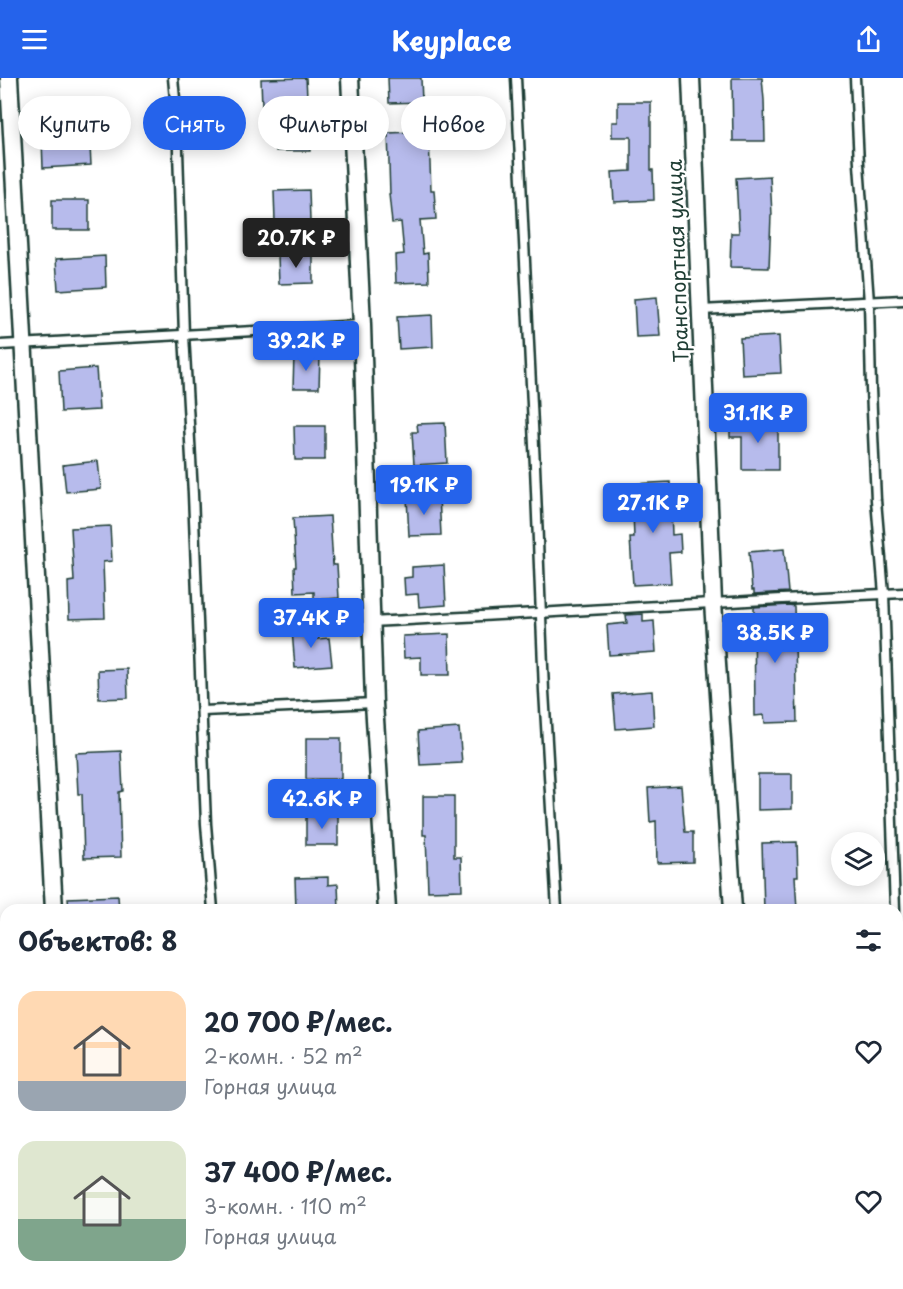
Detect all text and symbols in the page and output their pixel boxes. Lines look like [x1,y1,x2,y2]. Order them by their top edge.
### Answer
text: Keyplace [391,19,512,60]
icon: menu [18,23,51,56]
icon: share [852,23,885,56]
chip: Купить [18,96,131,150]
chip: Снять [143,96,246,150]
chip: Фильтры [258,96,389,150]
chip: Новое [401,96,506,150]
street label: Транспортная улица [658,159,696,363]
pin: 20.7K ₽ [241,218,351,269]
text: 20.7K ₽ [257,222,335,252]
pin: 39.2K ₽ [251,321,361,372]
text: 39.2K ₽ [267,325,345,355]
pin: 31.1K ₽ [703,393,813,444]
text: 31.1K ₽ [723,397,793,427]
pin: 19.1K ₽ [369,465,479,516]
text: 19.1K ₽ [390,469,458,499]
pin: 27.1K ₽ [598,483,708,534]
text: 27.1K ₽ [617,487,689,517]
pin: 37.4K ₽ [256,598,366,649]
text: 37.4K ₽ [273,602,349,632]
pin: 38.5K ₽ [720,613,830,664]
text: 38.5K ₽ [736,617,814,647]
pin: 42.6K ₽ [267,779,377,830]
text: 42.6K ₽ [282,783,362,813]
map controls [831,832,885,886]
button: layers [831,832,885,886]
text: Объектов: 8 [18,921,178,960]
icon: filters [852,924,885,957]
text: 20 700 ₽/мес. [204,1002,393,1041]
icon: home [66,1015,138,1087]
icon: heart [852,1035,885,1068]
text: 2-комн. · 52 m² [204,1041,363,1071]
text: Горная улица [204,1071,336,1101]
text: 37 400 ₽/мес. [204,1152,393,1191]
icon: home [66,1165,138,1237]
icon: heart [852,1185,885,1218]
text: 3-комн. · 110 m² [204,1191,367,1221]
text: Горная улица [204,1221,336,1251]

